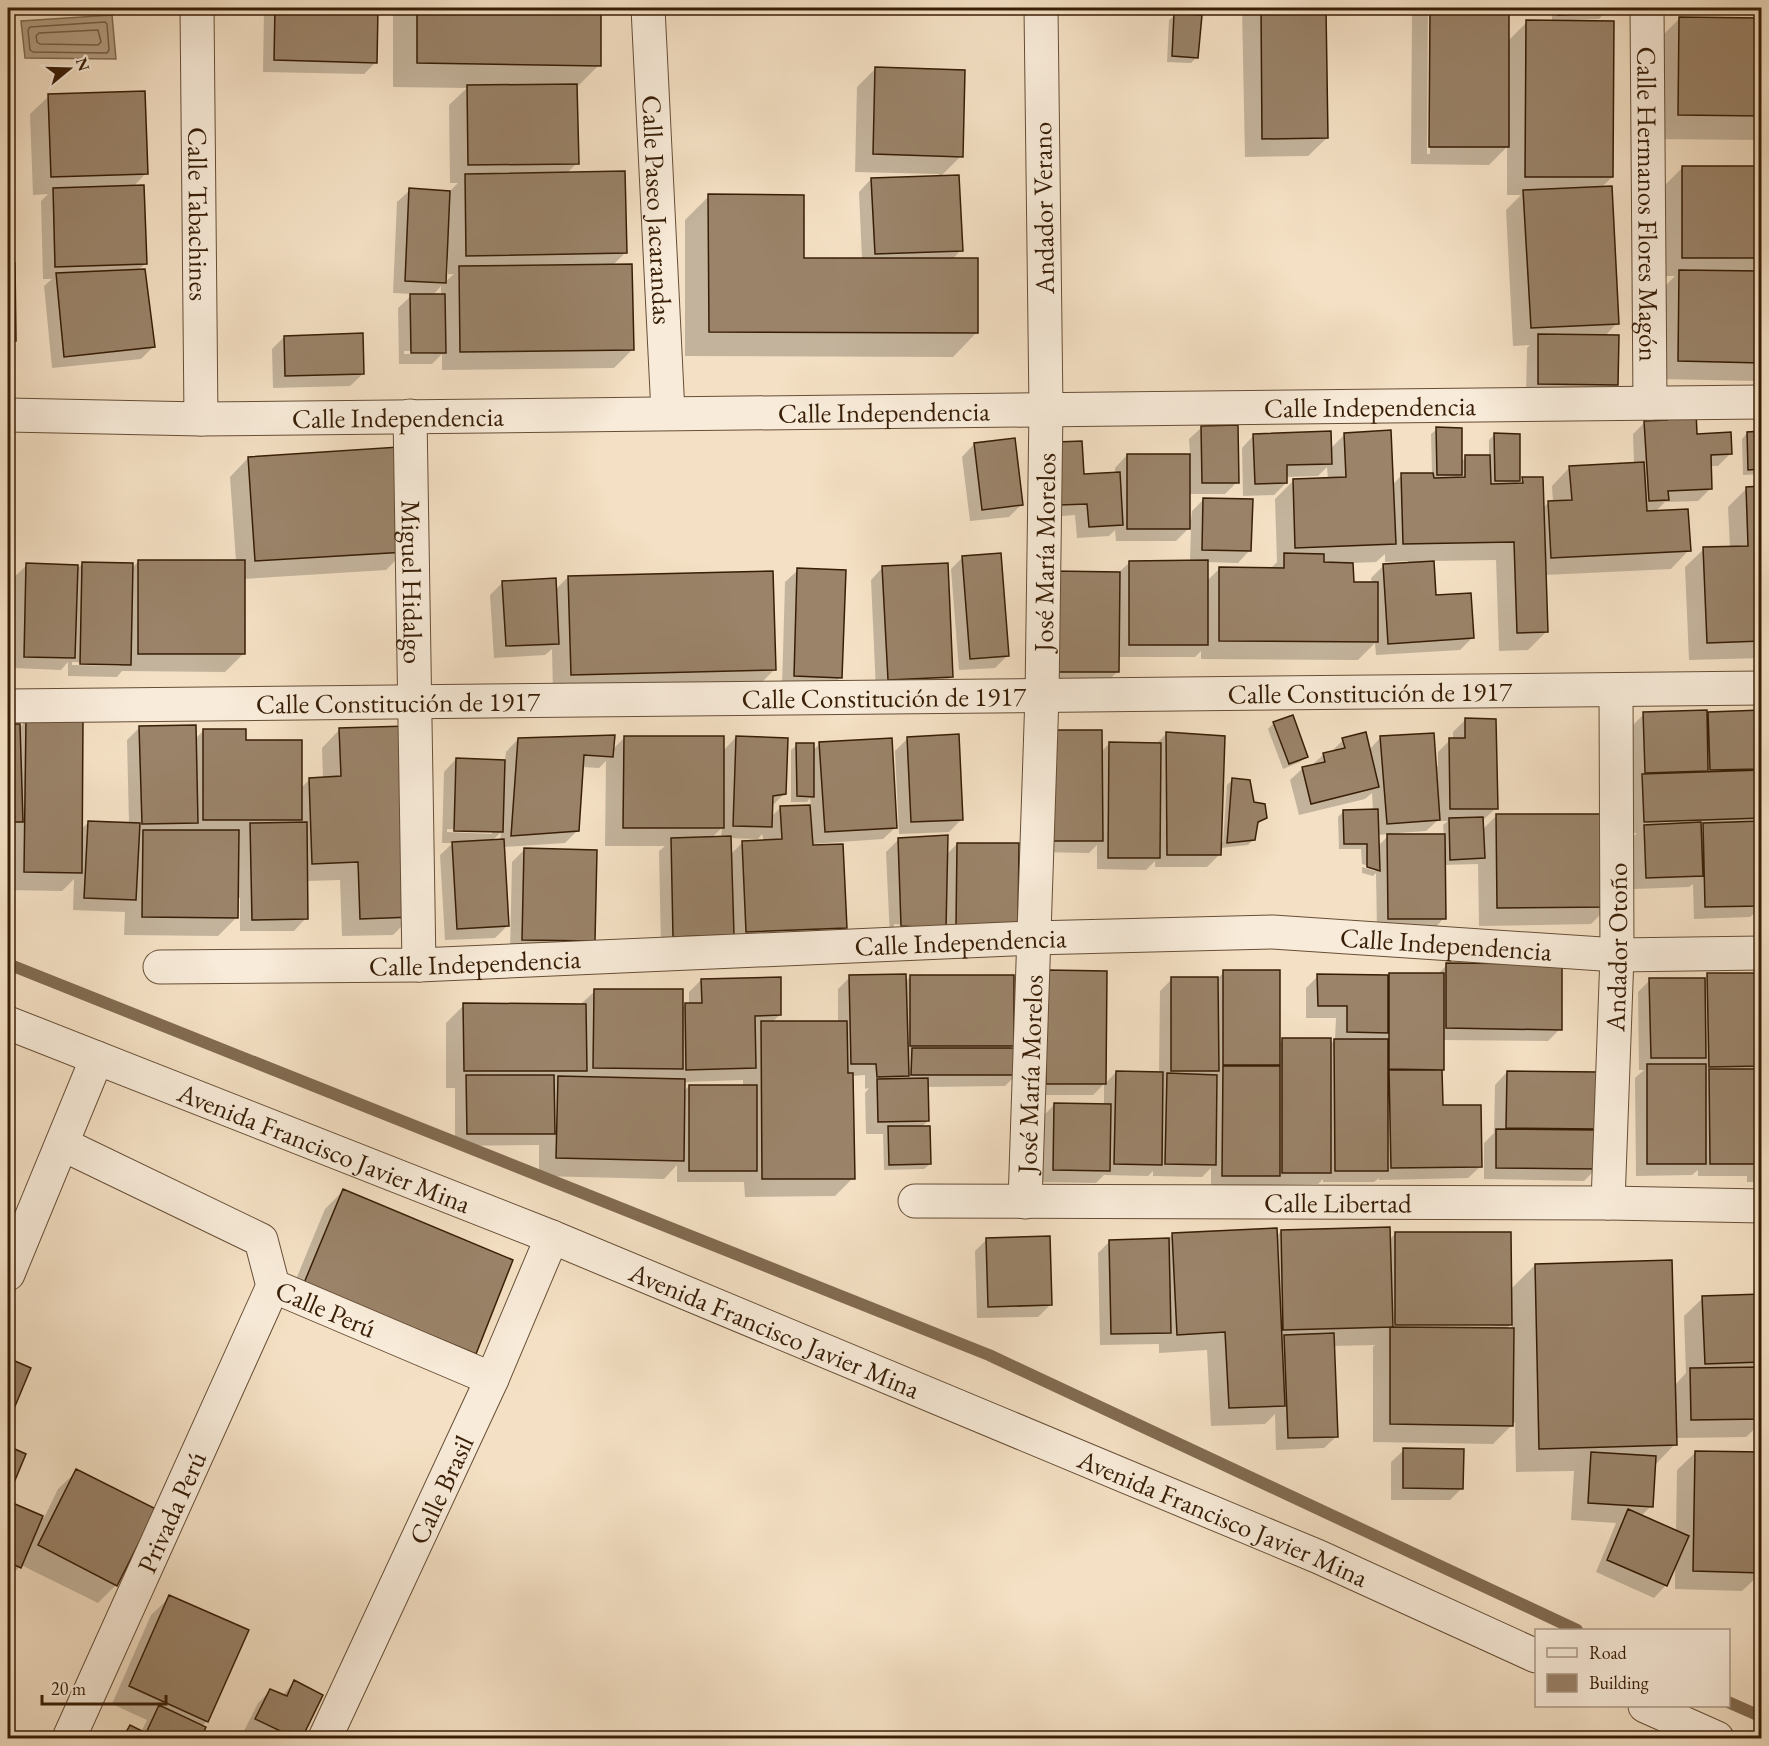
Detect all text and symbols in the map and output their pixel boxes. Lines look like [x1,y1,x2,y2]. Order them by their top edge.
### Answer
north arrow [39,39,99,99]
street label: Calle Hermanos Flores Magón [1630,46,1667,362]
text: N [71,55,95,74]
street label: Calle Paseo Jacarandas [635,94,681,325]
street label: Andador Verano [1024,122,1062,295]
street label: Calle Tabachines [181,127,217,301]
street label: Calle Independencia [1264,388,1476,425]
street label: Calle Independencia [778,393,990,430]
street label: Calle Independencia [292,398,504,436]
street label: José María Morelos [1025,453,1063,654]
street label: Miguel Hidalgo [394,500,432,664]
street label: Calle Constitución de 1917 [1228,673,1513,711]
street label: Calle Constitución de 1917 [742,678,1027,716]
street label: Calle Constitución de 1917 [256,683,541,721]
street label: Andador Otoño [1597,863,1635,1033]
street label: Calle Independencia [1339,919,1553,968]
street label: Calle Independencia [854,920,1067,963]
street label: Calle Independencia [369,940,582,983]
street label: José María Morelos [1008,974,1050,1176]
street label: Avenida Francisco Javier Mina [172,1074,476,1221]
street label: Calle Libertad [1264,1185,1412,1220]
street label: Avenida Francisco Javier Mina [623,1253,926,1406]
street label: Calle Perú [270,1272,382,1345]
street label: Calle Brasil [400,1429,481,1550]
street label: Avenida Francisco Javier Mina [1072,1441,1374,1595]
street label: Privada Perú [128,1446,214,1578]
legend [1535,1629,1730,1707]
text: Road [1589,1641,1628,1664]
scale bar [42,1668,166,1706]
text: Building [1589,1671,1649,1694]
text: 20 m [51,1677,86,1700]

